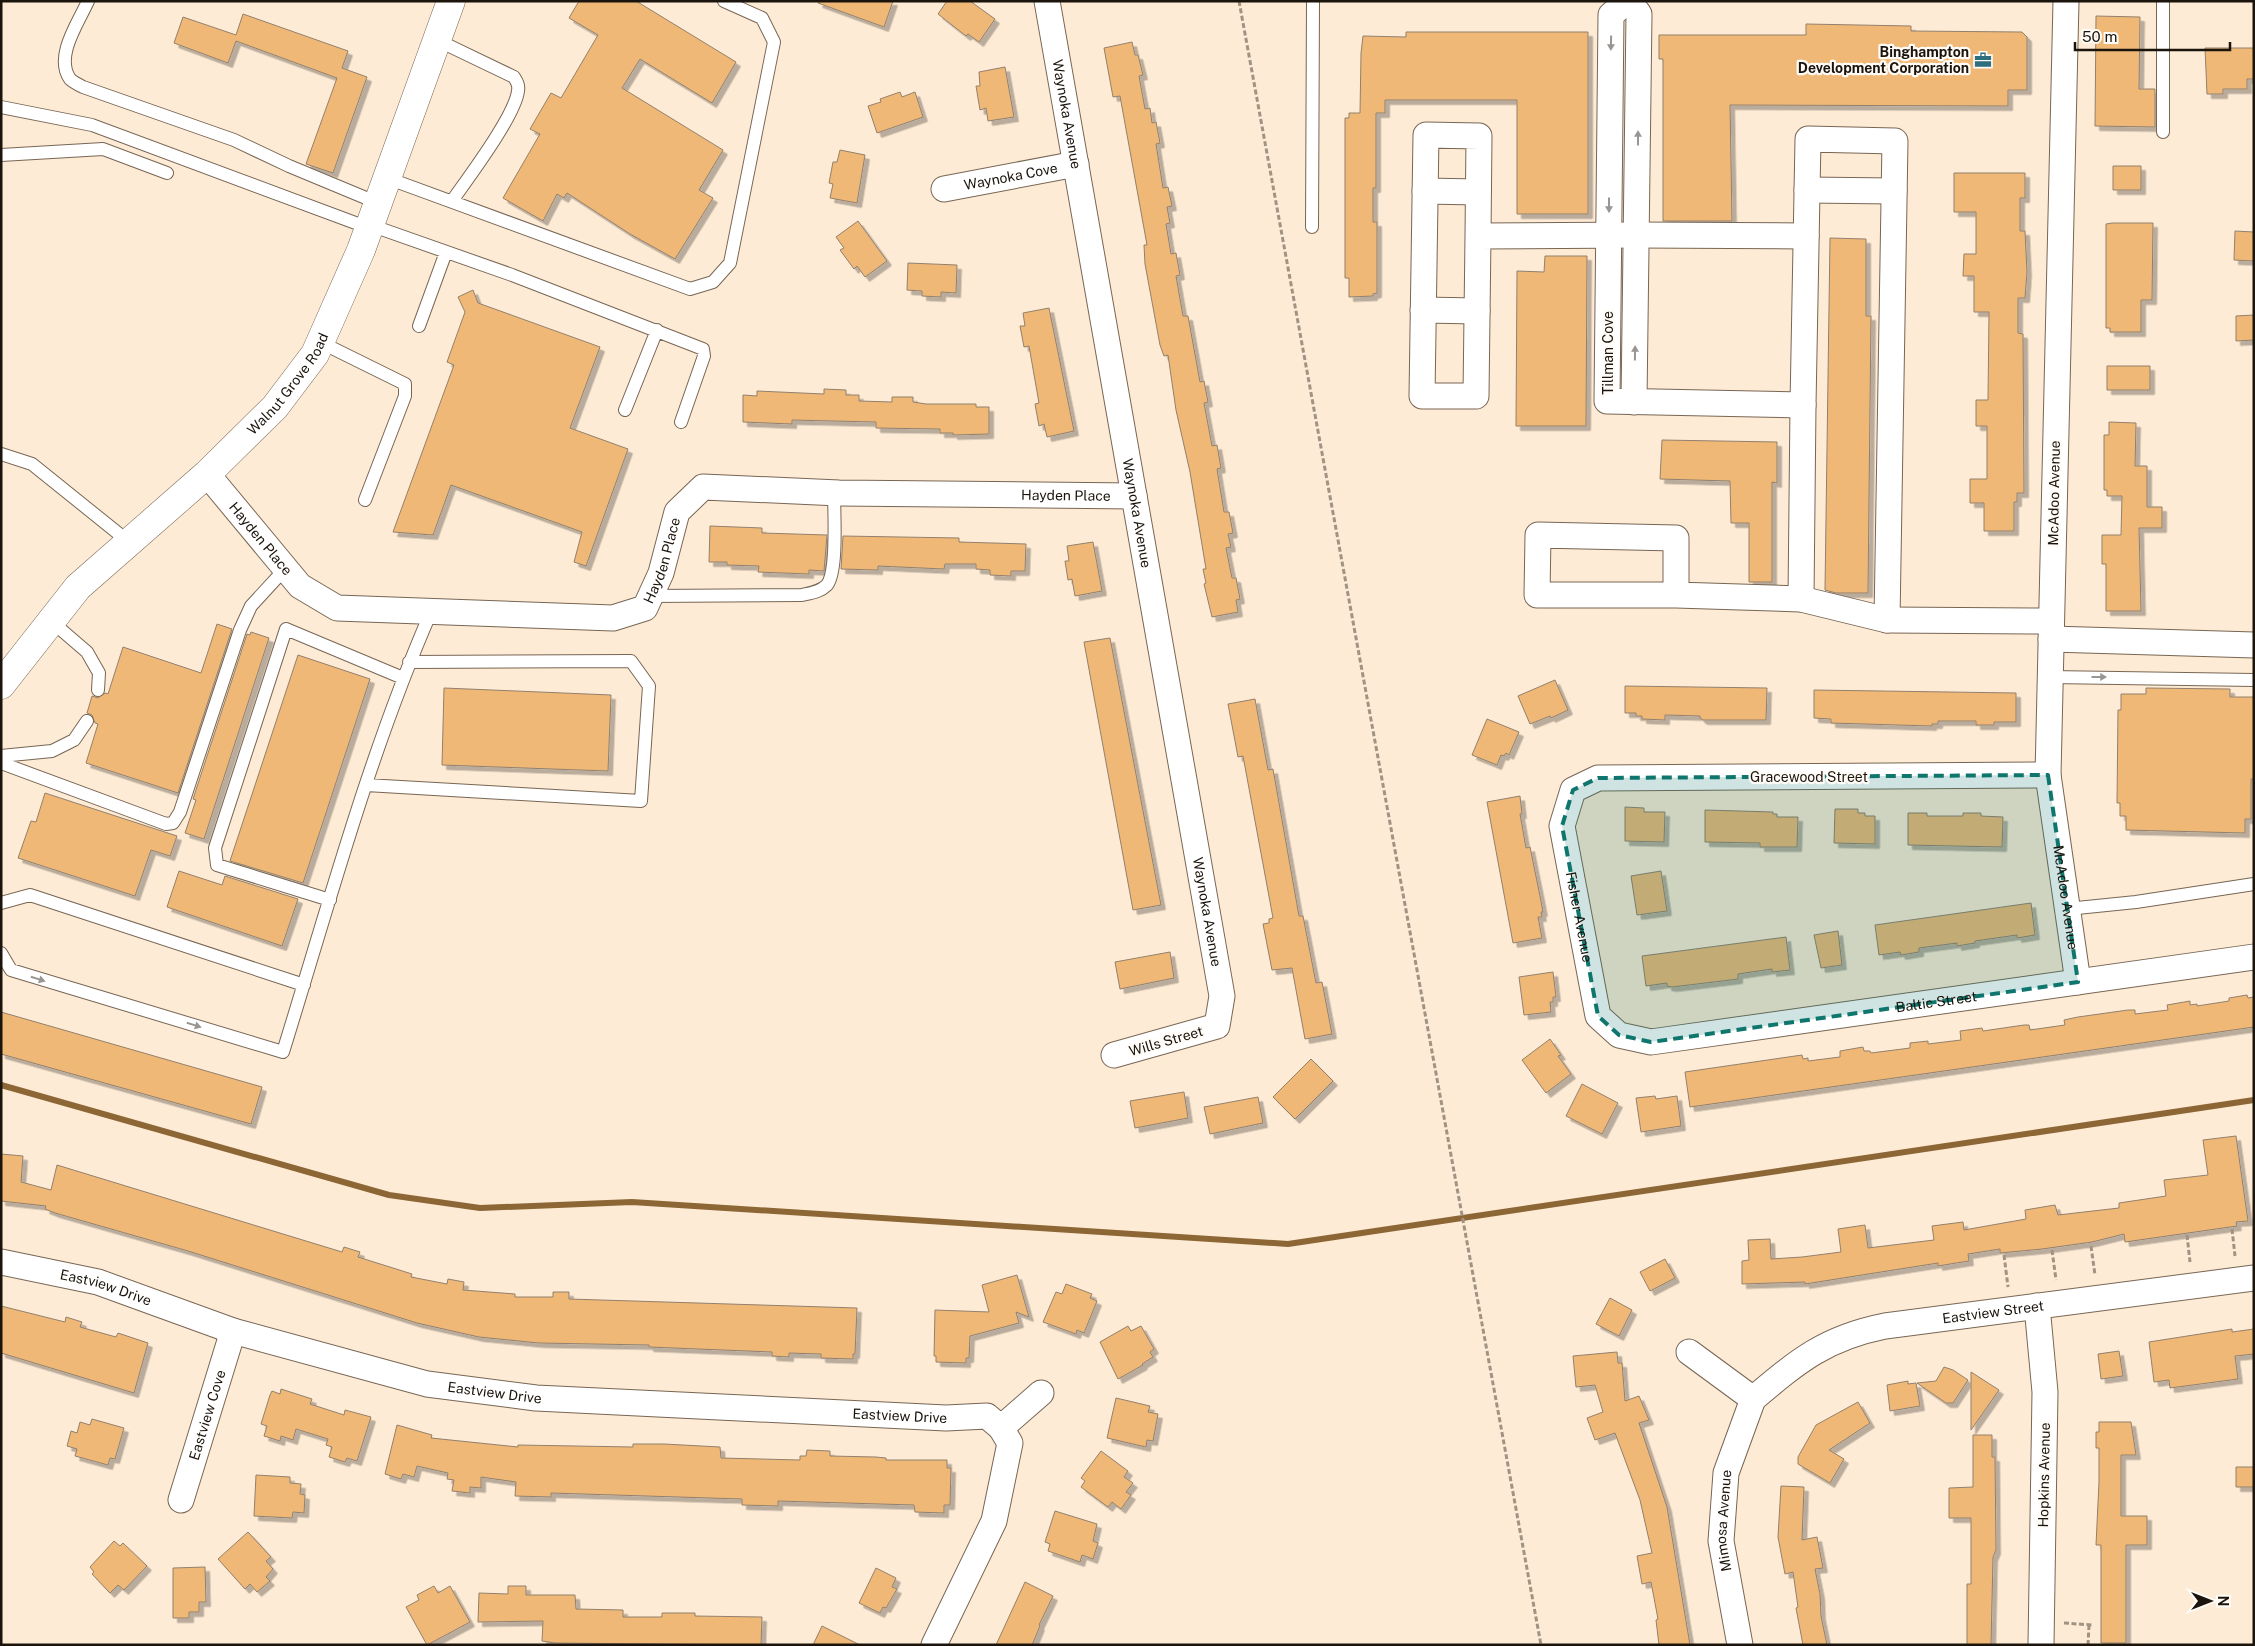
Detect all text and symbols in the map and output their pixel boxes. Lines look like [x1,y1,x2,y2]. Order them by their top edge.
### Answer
scale bar [2075,20,2230,52]
text: 50 m [2082,28,2117,45]
one-way arrow [1606,35,1614,51]
place label: Binghampton Development Corporation [1798,44,1969,76]
office icon: Binghampton Development Corporation [1973,50,1993,70]
street label: Waynoka Avenue [1049,58,1084,170]
one-way arrow [1634,130,1642,146]
street label: Waynoka Cove [963,160,1059,193]
one-way arrow [1605,198,1613,214]
street label: Tillman Cove [1600,311,1616,395]
street label: Walnut Grove Road [244,330,331,438]
one-way arrow [1631,345,1639,361]
street label: McAdoo Avenue [2045,440,2063,546]
street label: Waynoka Avenue [1120,457,1155,569]
street label: Hayden Place [1021,487,1111,504]
street label: Hayden Place [226,499,296,578]
street label: Hayden Place [640,516,683,606]
one-way arrow [2091,673,2107,681]
street label: Gracewood Street [1750,769,1868,785]
street label: McAdoo Avenue [2050,844,2081,951]
street label: Waynoka Avenue [1190,856,1225,968]
street label: Fisher Avenue [1563,870,1596,964]
one-way arrow [31,975,46,983]
street label: Baltic Street [1895,988,1978,1015]
one-way arrow [187,1022,202,1030]
street label: Wills Street [1127,1023,1205,1059]
street label: Eastview Drive [59,1266,154,1309]
street label: Eastview Street [1941,1297,2045,1326]
street label: Eastview Cove [186,1368,229,1462]
street label: Eastview Drive [447,1379,542,1406]
street label: Eastview Drive [852,1405,948,1426]
street label: Hopkins Avenue [2035,1422,2053,1528]
street label: Mimosa Avenue [1713,1469,1734,1573]
north arrow [2185,1576,2235,1626]
text: N [2215,1596,2231,1606]

